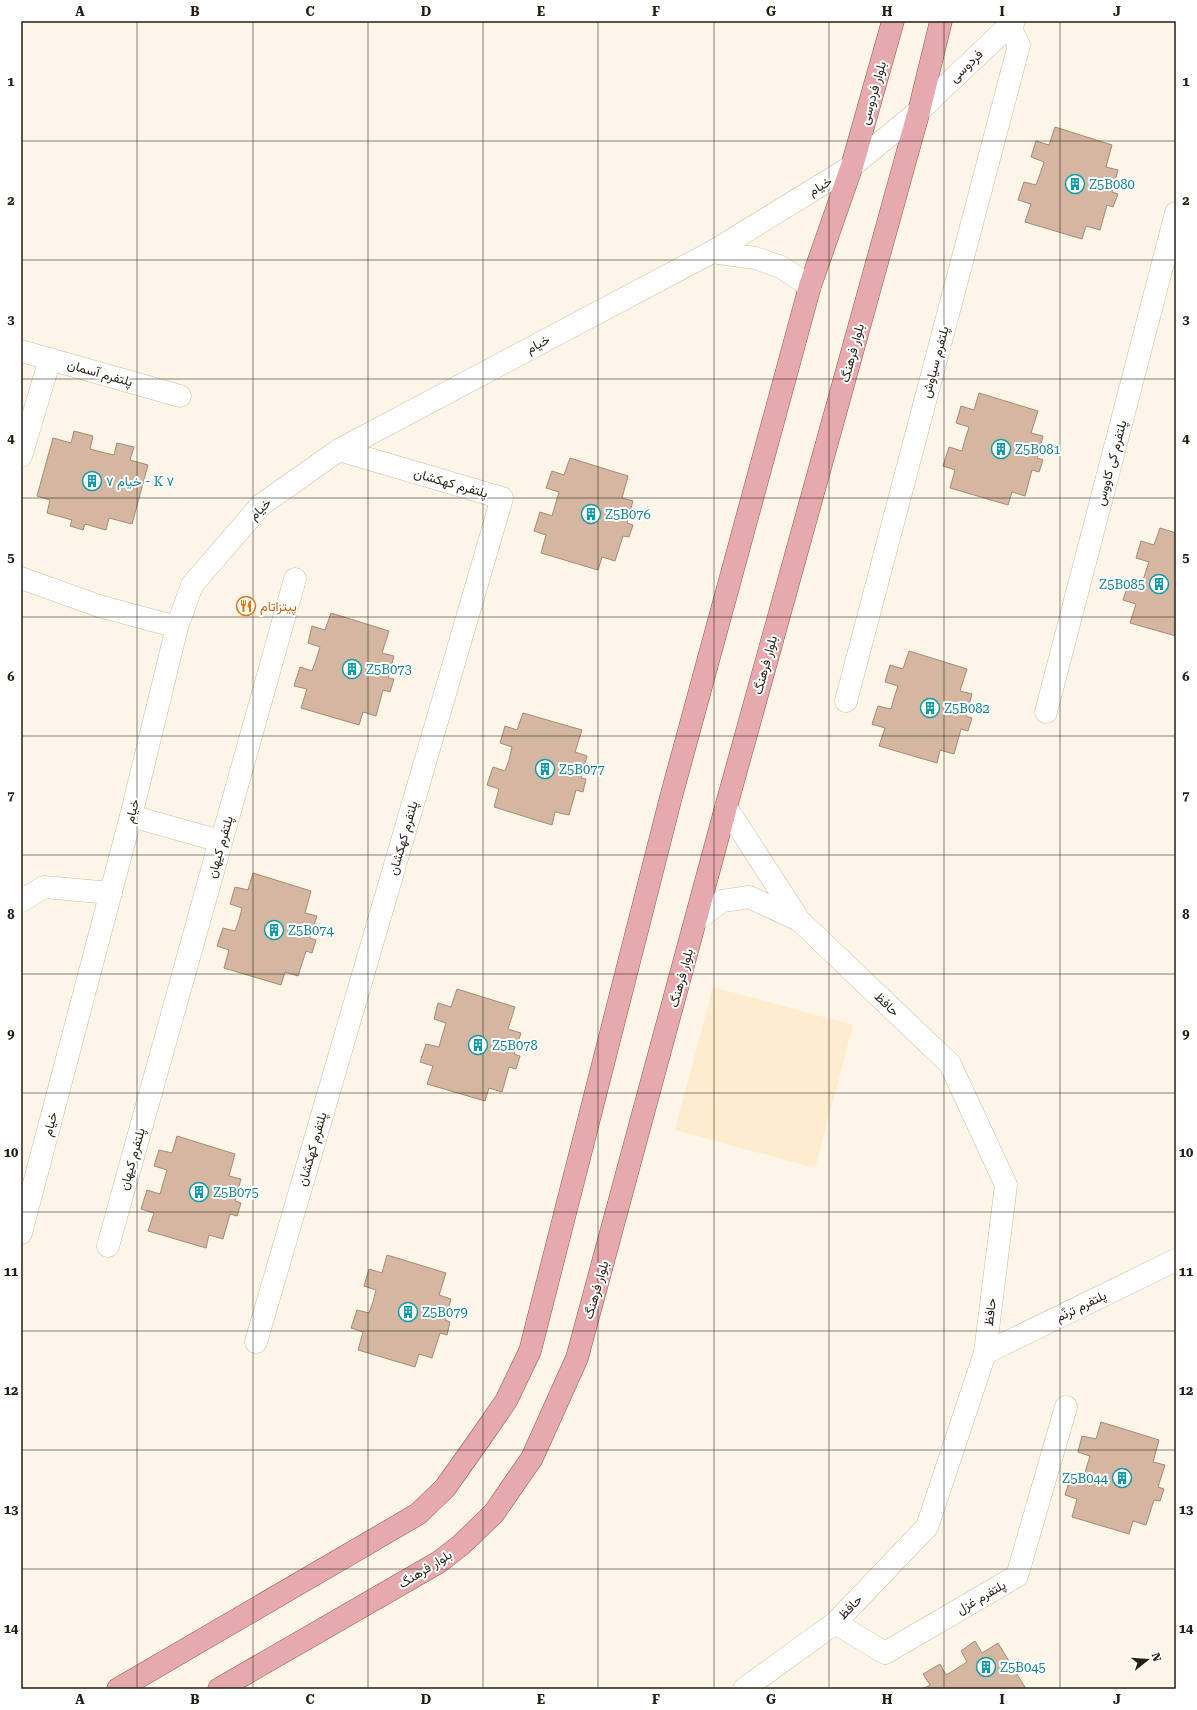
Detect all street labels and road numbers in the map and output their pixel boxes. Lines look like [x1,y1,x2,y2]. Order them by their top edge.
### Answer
street label: فردوسی [946,46,987,86]
street label: بلوار فردوسی [857,59,890,127]
street label: خیام [806,173,835,200]
street label: بلوار فرهنگ [837,322,868,384]
street label: پلتفرم سیاوش [918,324,954,400]
street label: خیام [524,331,553,357]
street label: پلتفرم آسمان [65,357,134,391]
street label: پلتفرم کی کاووس [1092,419,1132,508]
street label: پلتفرم کهکشان [412,465,490,503]
street label: خیام [246,495,275,524]
street label: بلوار فرهنگ [750,634,781,696]
street label: خیام [122,797,143,825]
street label: پلتفرم کهکشان [385,799,423,877]
street label: پلتفرم کیهان [204,814,238,880]
street label: بلوار فرهنگ [666,947,697,1009]
street label: حافظ [872,989,902,1019]
street label: خیام [40,1110,61,1138]
street label: پلتفرم کهکشان [294,1110,332,1188]
street label: پلتفرم کیهان [116,1126,150,1192]
street label: بلوار فرهنگ [581,1259,612,1321]
street label: پلتفرم ترنّم [1053,1287,1110,1326]
street label: حافظ [981,1297,999,1327]
street label: بلوار فرهنگ [396,1547,455,1592]
street label: پلتفرم غزل [954,1577,1009,1619]
street label: حافظ [835,1592,865,1622]

